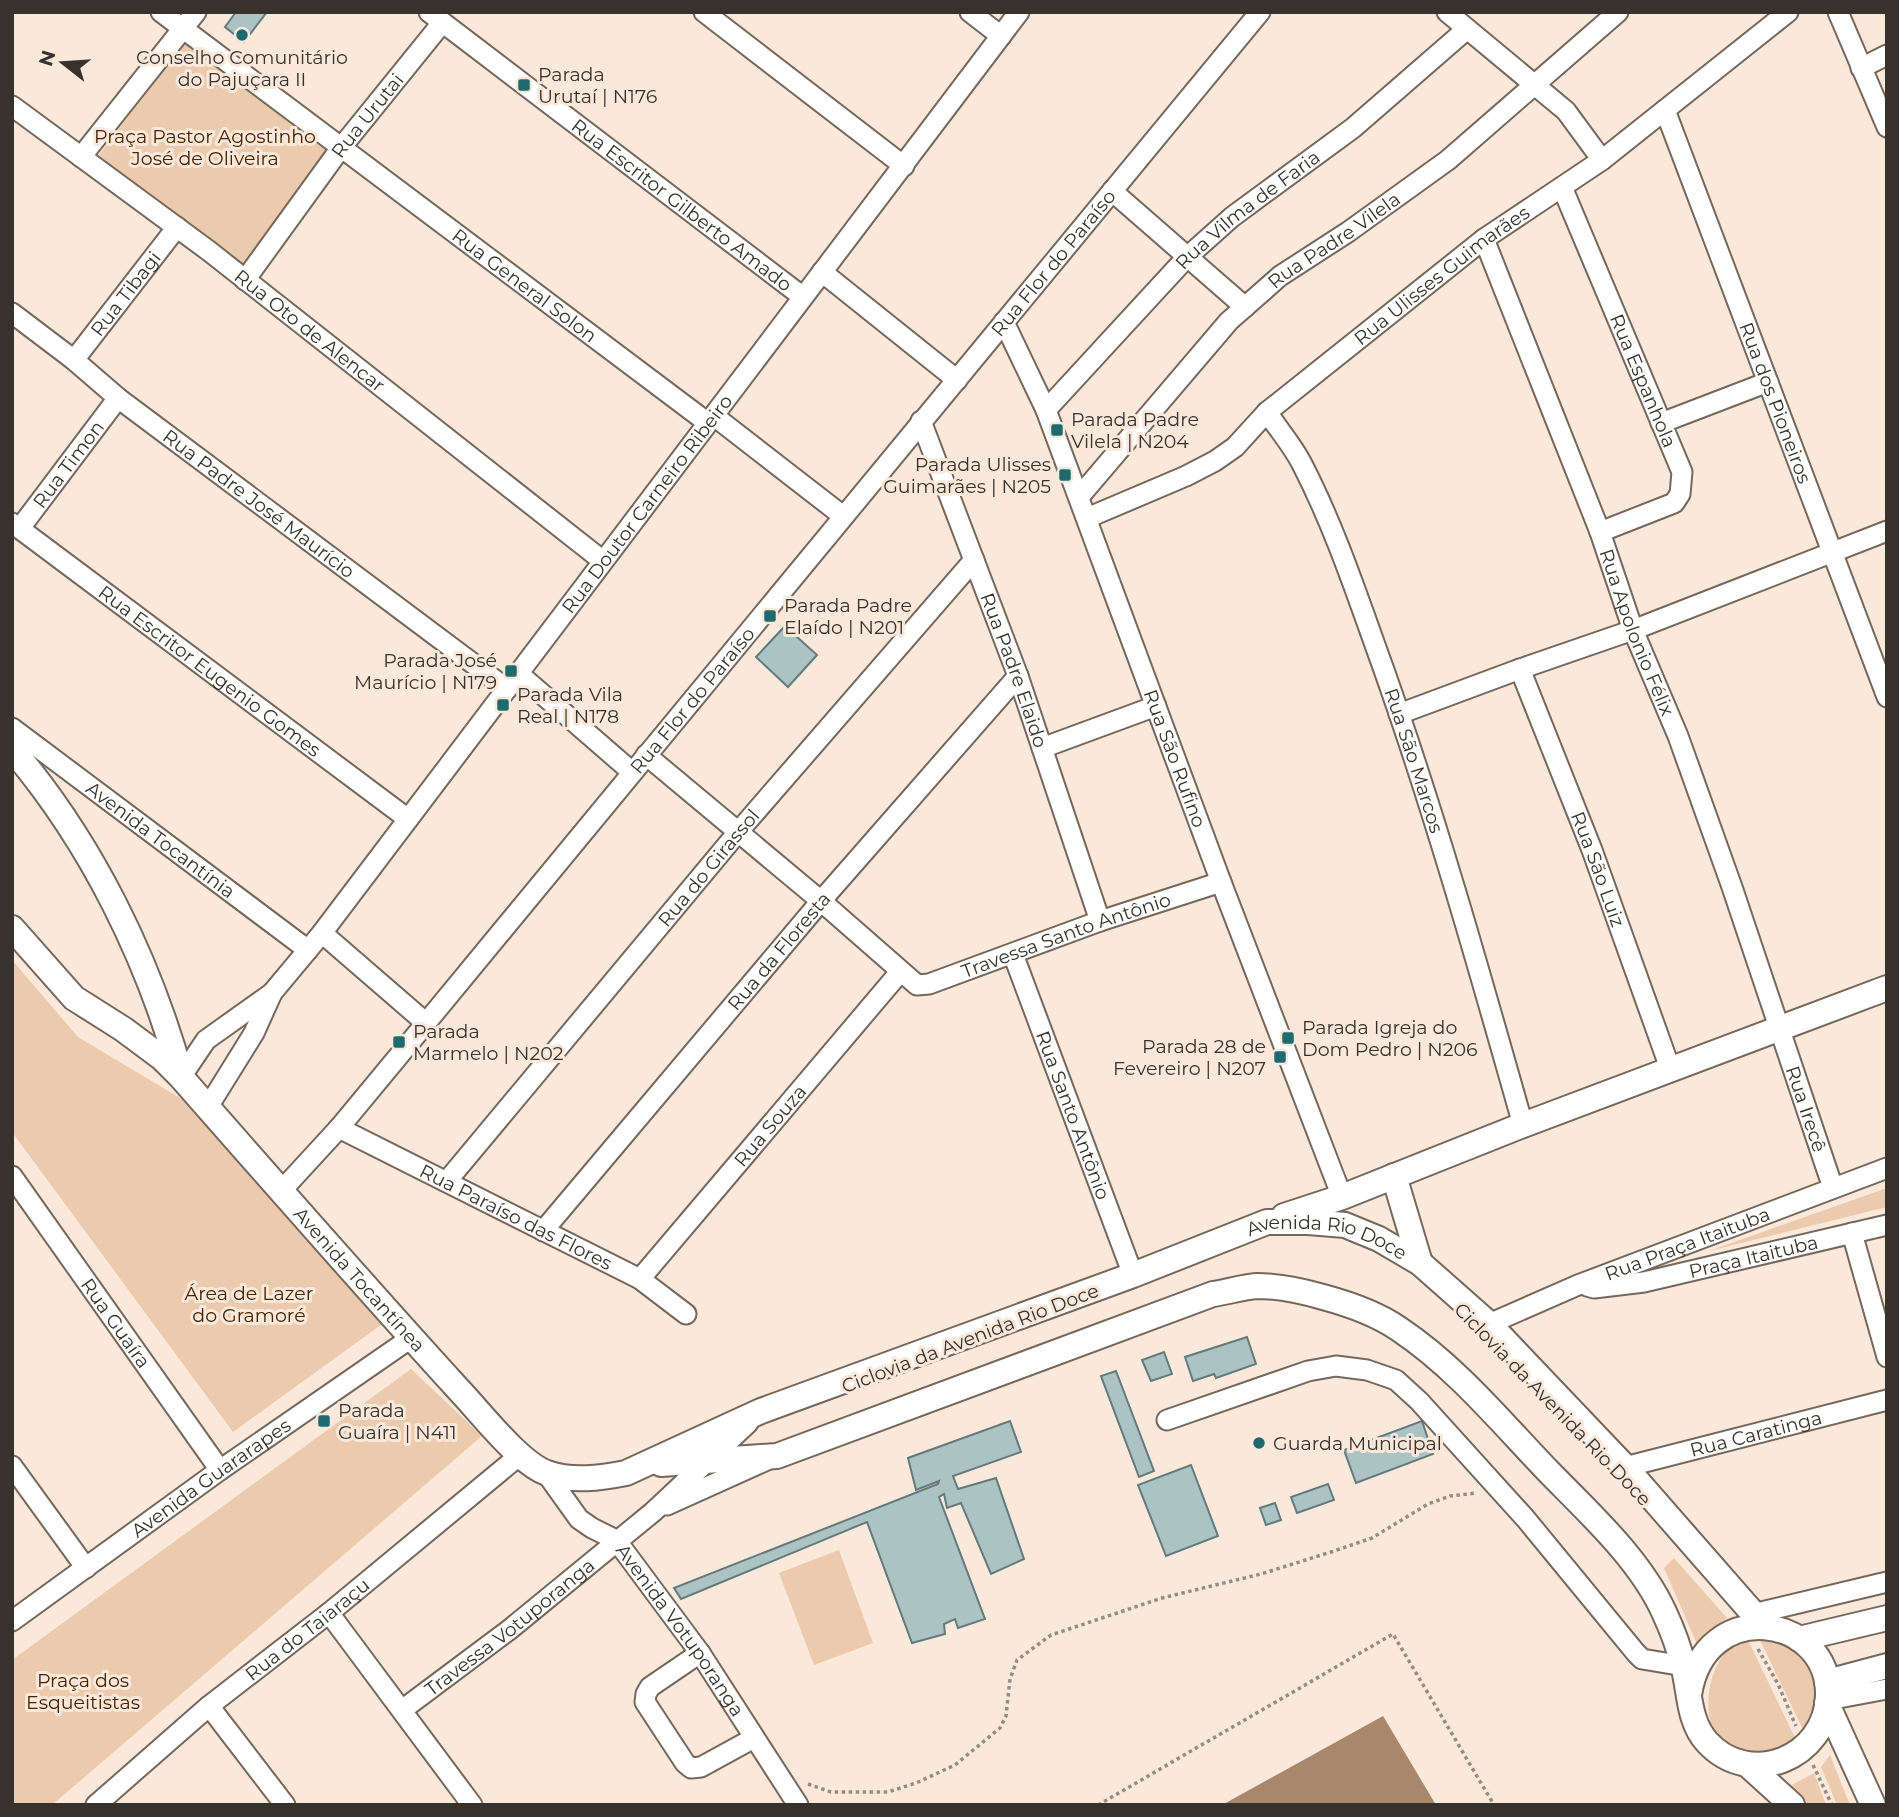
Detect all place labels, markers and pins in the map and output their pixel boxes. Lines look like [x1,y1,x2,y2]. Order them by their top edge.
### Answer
marker: Conselho Comunitário do Pajuçara II [234,27,250,43]
place label: Conselho Comunitário do Pajuçara II [136,46,348,91]
place label: Parada Urutaí | N176 [538,63,657,108]
marker: Parada Urutaí | N176 [516,77,532,93]
place label: Parada Padre Vilela | N204 [1071,408,1199,453]
marker: Parada Padre Vilela | N204 [1049,422,1065,438]
place label: Parada Ulisses Guimarães | N205 [883,453,1051,498]
marker: Parada Ulisses Guimarães | N205 [1057,467,1073,483]
place label: Parada Padre Elaído | N201 [784,594,912,639]
marker: Parada Padre Elaído | N201 [762,608,778,624]
place label: Parada José Maurício | N179 [354,649,497,694]
marker: Parada José Maurício | N179 [503,663,519,679]
place label: Parada Vila Real | N178 [517,683,623,728]
marker: Parada Vila Real | N178 [495,697,511,713]
place label: Parada Igreja do Dom Pedro | N206 [1302,1016,1478,1061]
place label: Parada Marmelo | N202 [413,1020,564,1065]
marker: Parada Igreja do Dom Pedro | N206 [1280,1030,1296,1046]
marker: Parada Marmelo | N202 [391,1034,407,1050]
place label: Parada 28 de Fevereiro | N207 [1113,1035,1266,1080]
marker: Parada 28 de Fevereiro | N207 [1272,1049,1288,1065]
place label: Parada Guaíra | N411 [338,1399,457,1444]
marker: Parada Guaíra | N411 [316,1413,332,1429]
place label: Guarda Municipal [1273,1432,1442,1455]
marker: Guarda Municipal [1251,1435,1267,1451]

